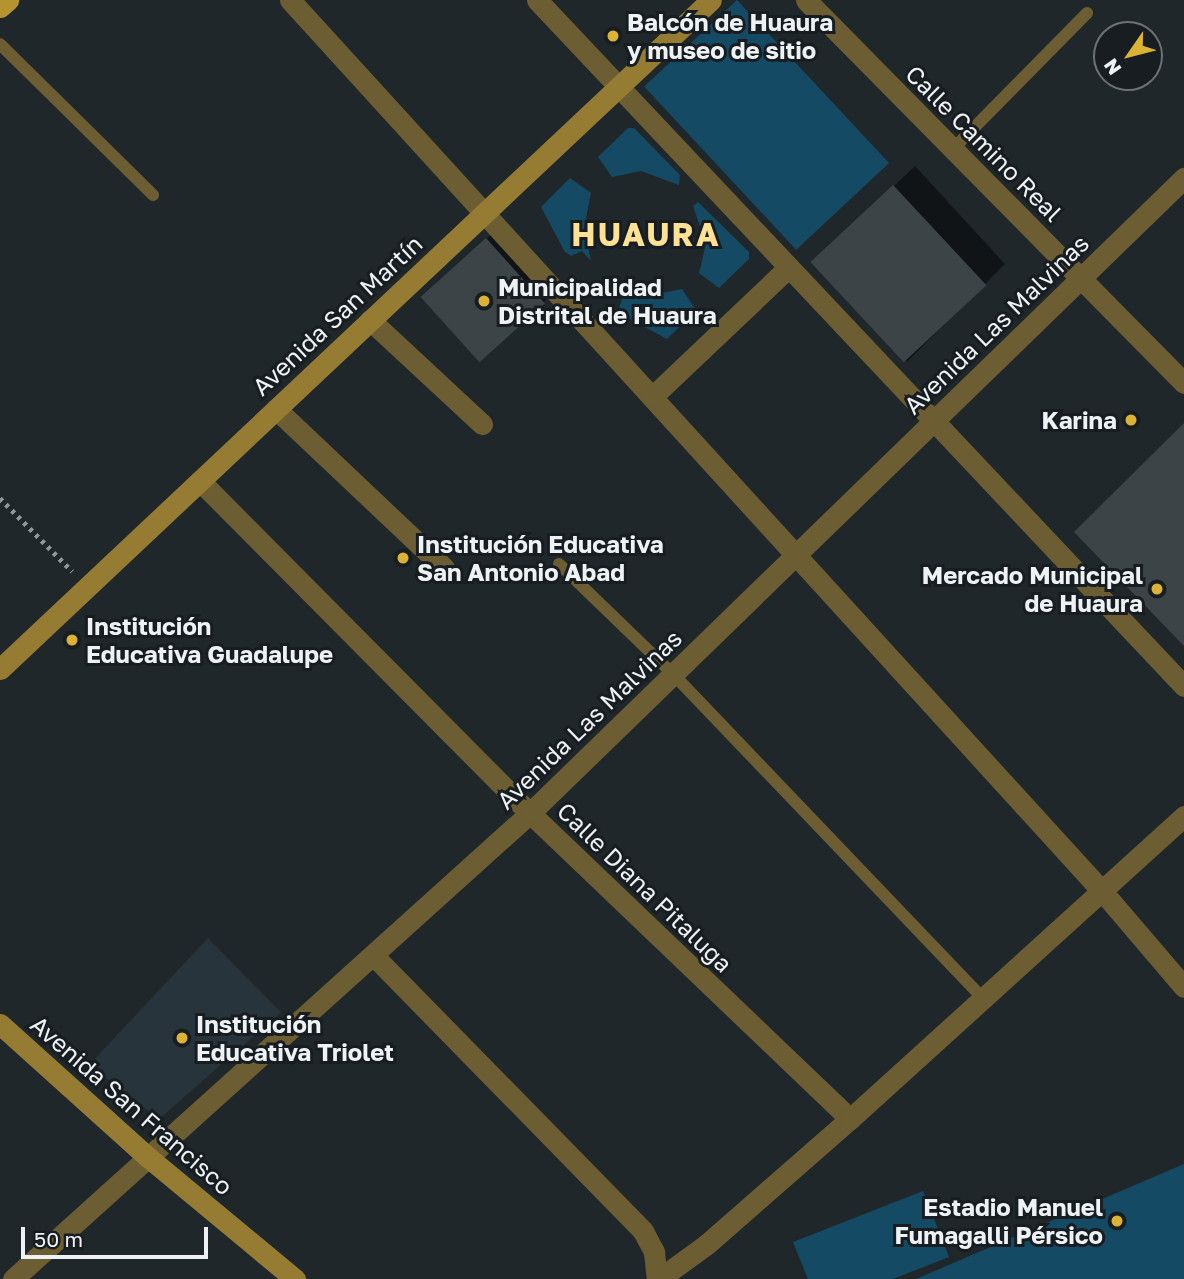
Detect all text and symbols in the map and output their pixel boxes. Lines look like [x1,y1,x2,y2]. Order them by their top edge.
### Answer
place label: Balcón de Huaura y museo de sitio [627,8,833,64]
north arrow [1093,21,1163,91]
marker: Balcón de Huaura y museo de sitio [605,28,621,44]
text: N [1098,55,1126,80]
street label: Calle Camino Real [900,59,1068,227]
district label: HUAURA [572,215,720,253]
street label: Avenida Las Malvinas [898,228,1094,420]
street label: Avenida San Martín [246,229,428,401]
place label: Municipalidad Distrital de Huaura [498,273,717,329]
marker: Municipalidad Distrital de Huaura [476,293,492,309]
place label: Karina [1042,406,1117,434]
marker: Karina [1123,412,1139,428]
place label: Institución Educativa San Antonio Abad [417,530,664,586]
marker: Institución Educativa San Antonio Abad [395,550,411,566]
place label: Mercado Municipal de Huaura [922,561,1143,617]
marker: Mercado Municipal de Huaura [1149,581,1165,597]
place label: Institución Educativa Guadalupe [86,612,333,668]
street label: Avenida Las Malvinas [491,623,687,815]
marker: Institución Educativa Guadalupe [64,632,80,648]
street label: Calle Diana Pitaluga [552,796,738,978]
street label: Avenida San Francisco [25,1009,239,1201]
place label: Institución Educativa Triolet [196,1010,394,1066]
marker: Institución Educativa Triolet [174,1030,190,1046]
place label: Estadio Manuel Fumagalli Pérsico [895,1193,1103,1249]
scale bar [24,1212,212,1256]
marker: Estadio Manuel Fumagalli Pérsico [1109,1213,1125,1229]
text: 50 m [34,1226,83,1252]

